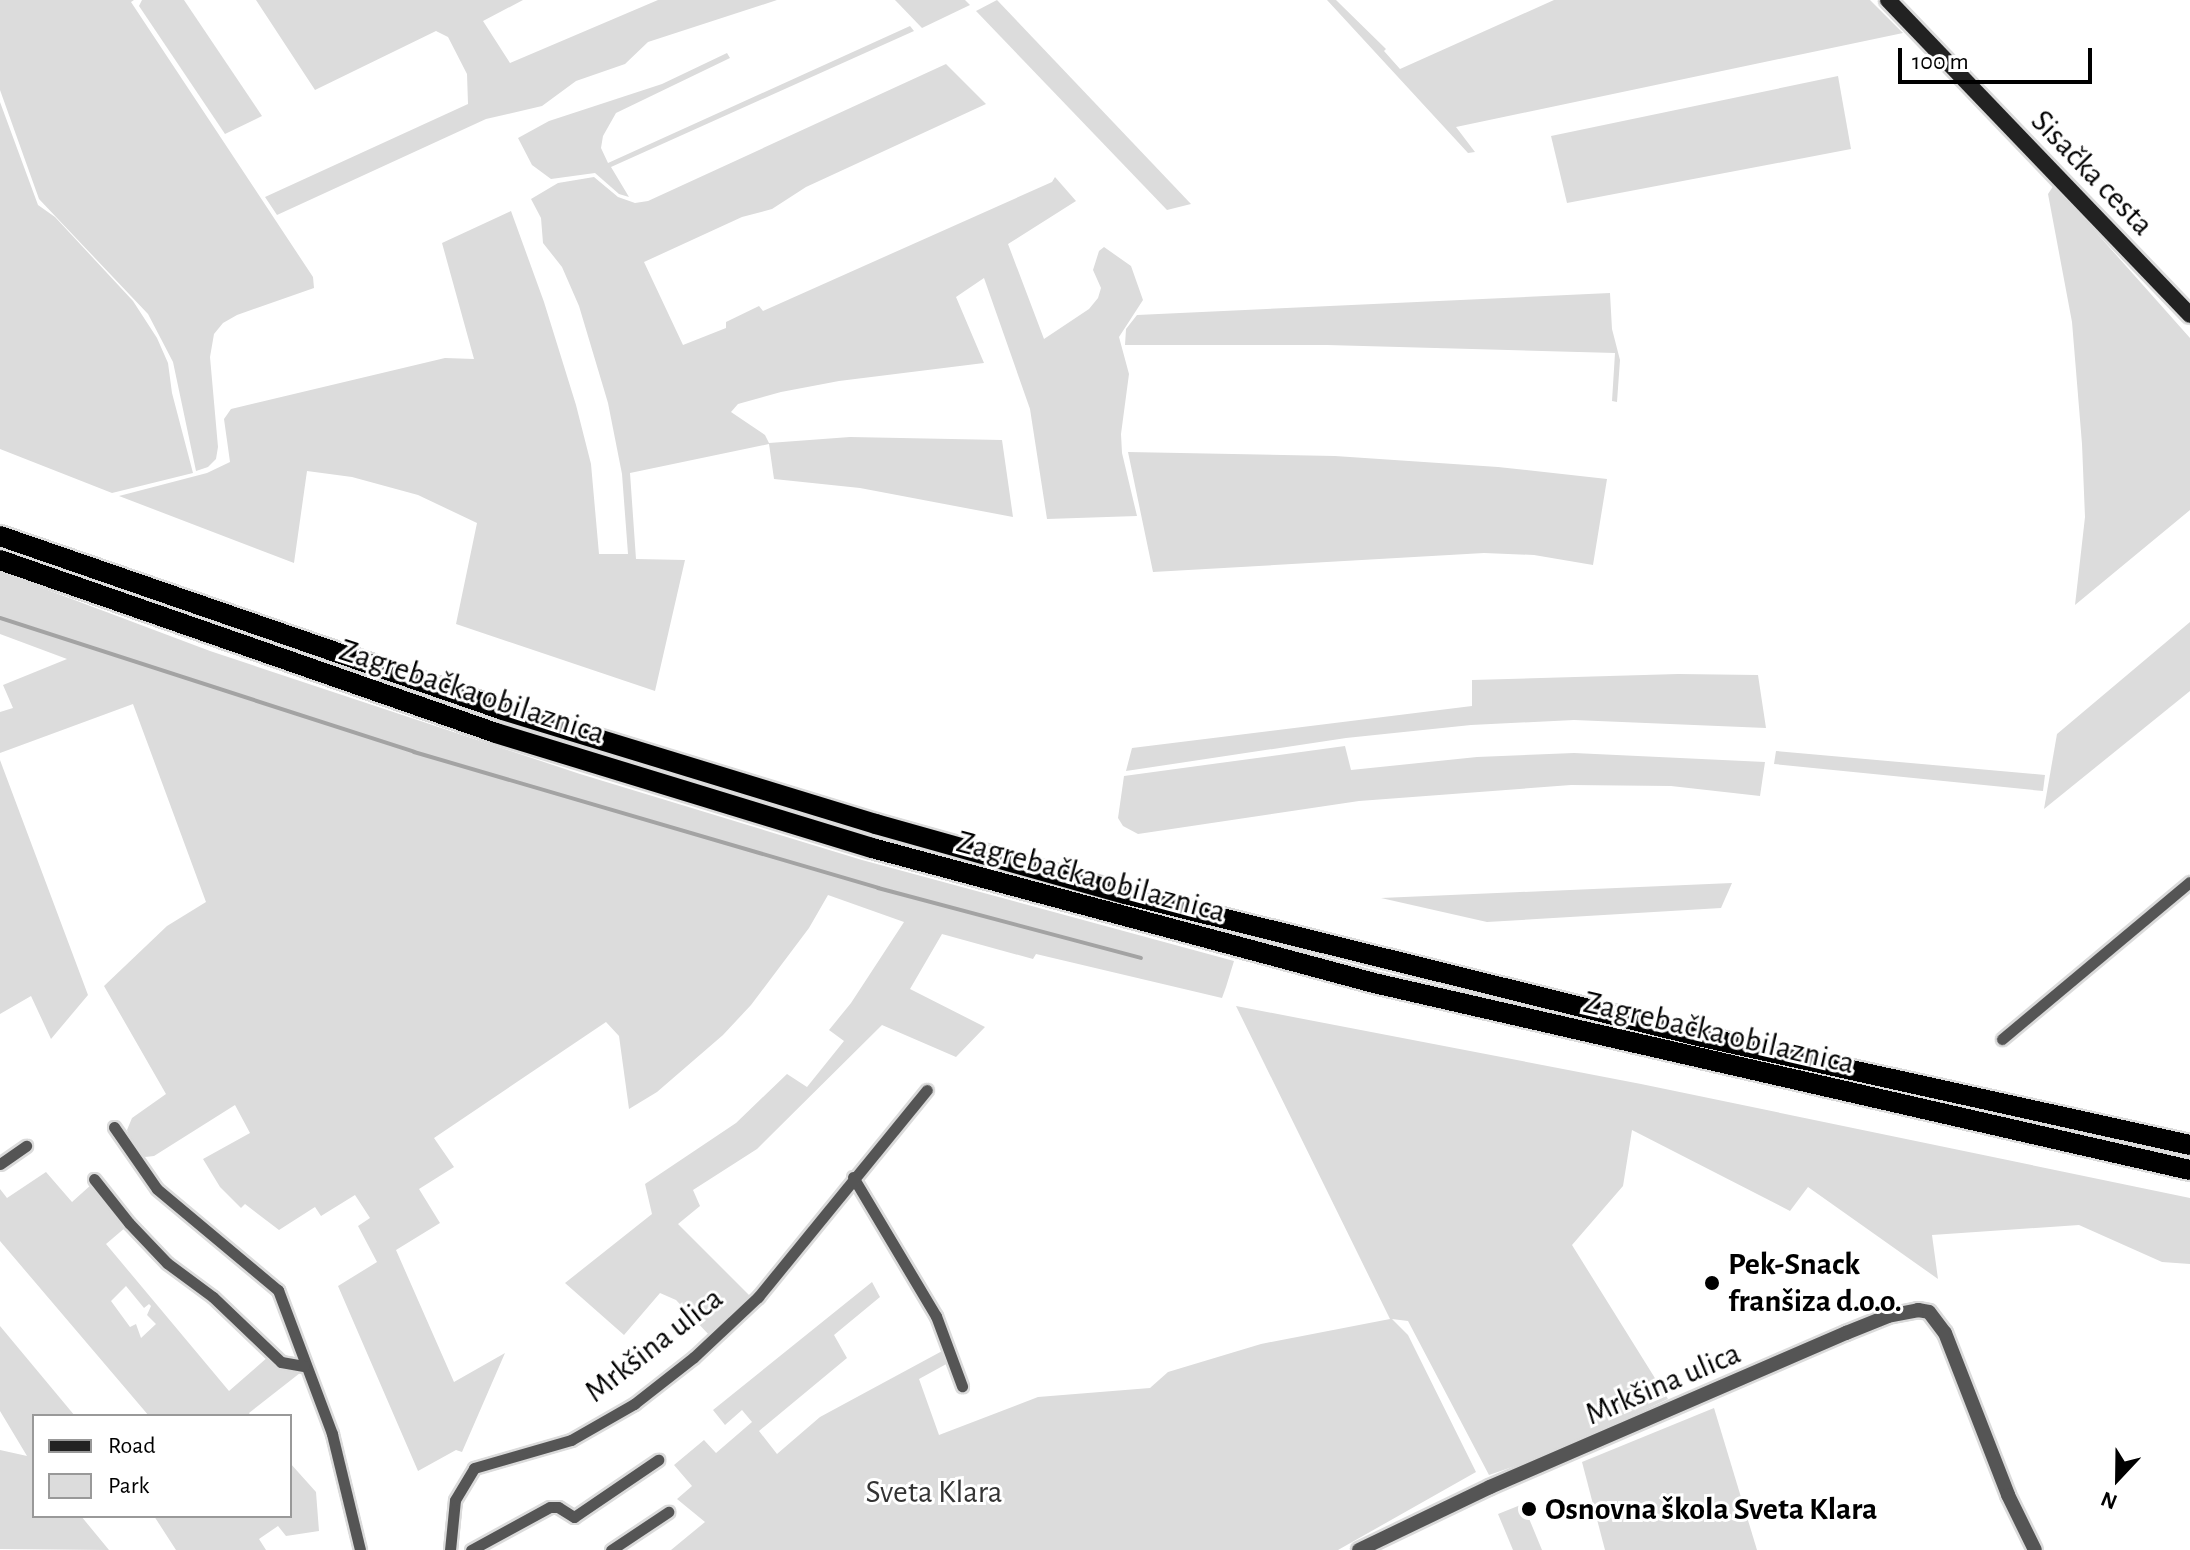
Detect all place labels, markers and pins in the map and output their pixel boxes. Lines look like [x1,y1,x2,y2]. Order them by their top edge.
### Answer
place label: Pek-Snack franšiza d.o.o. [1728,1246,1902,1321]
marker: Pek-Snack franšiza d.o.o. [1703,1274,1721,1292]
place label: Osnovna škola Sveta Klara [1545,1490,1877,1528]
marker: Osnovna škola Sveta Klara [1520,1500,1538,1518]

